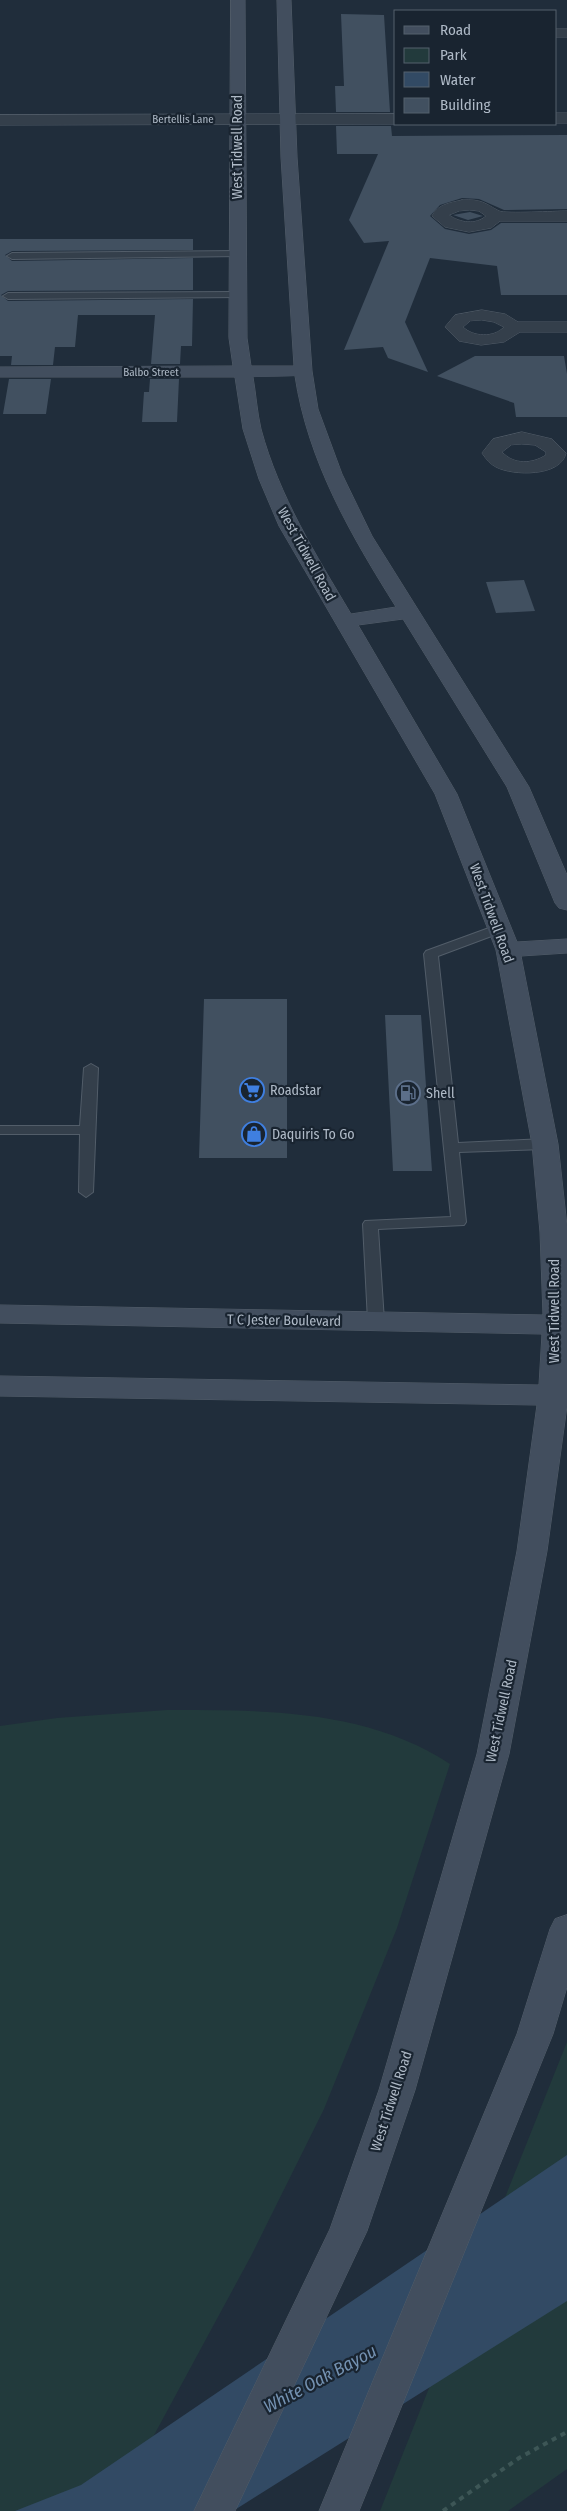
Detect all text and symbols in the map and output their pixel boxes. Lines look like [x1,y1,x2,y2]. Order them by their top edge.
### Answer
legend [394,10,557,125]
text: Road [440,21,471,39]
text: Park [440,46,467,64]
text: Water [440,71,476,89]
street label: West Tidwell Road [229,95,246,199]
text: Building [440,96,491,114]
street label: Bertellis Lane [152,113,214,126]
street label: Balbo Street [123,366,179,379]
street label: West Tidwell Road [274,504,339,604]
street label: West Tidwell Road [466,861,517,965]
supermarket icon: Roadstar [239,1077,265,1103]
fuel station icon: Shell [395,1080,421,1106]
place label: Roadstar [270,1082,321,1099]
place label: Shell [426,1085,455,1102]
shop icon: Daquiris To Go [241,1121,267,1147]
place label: Daquiris To Go [272,1126,355,1143]
street label: West Tidwell Road [546,1259,563,1363]
street label: T C Jester Boulevard [227,1311,341,1330]
street label: West Tidwell Road [482,1658,521,1764]
street label: West Tidwell Road [367,2049,416,2153]
water label: White Oak Bayou [260,2340,380,2418]

